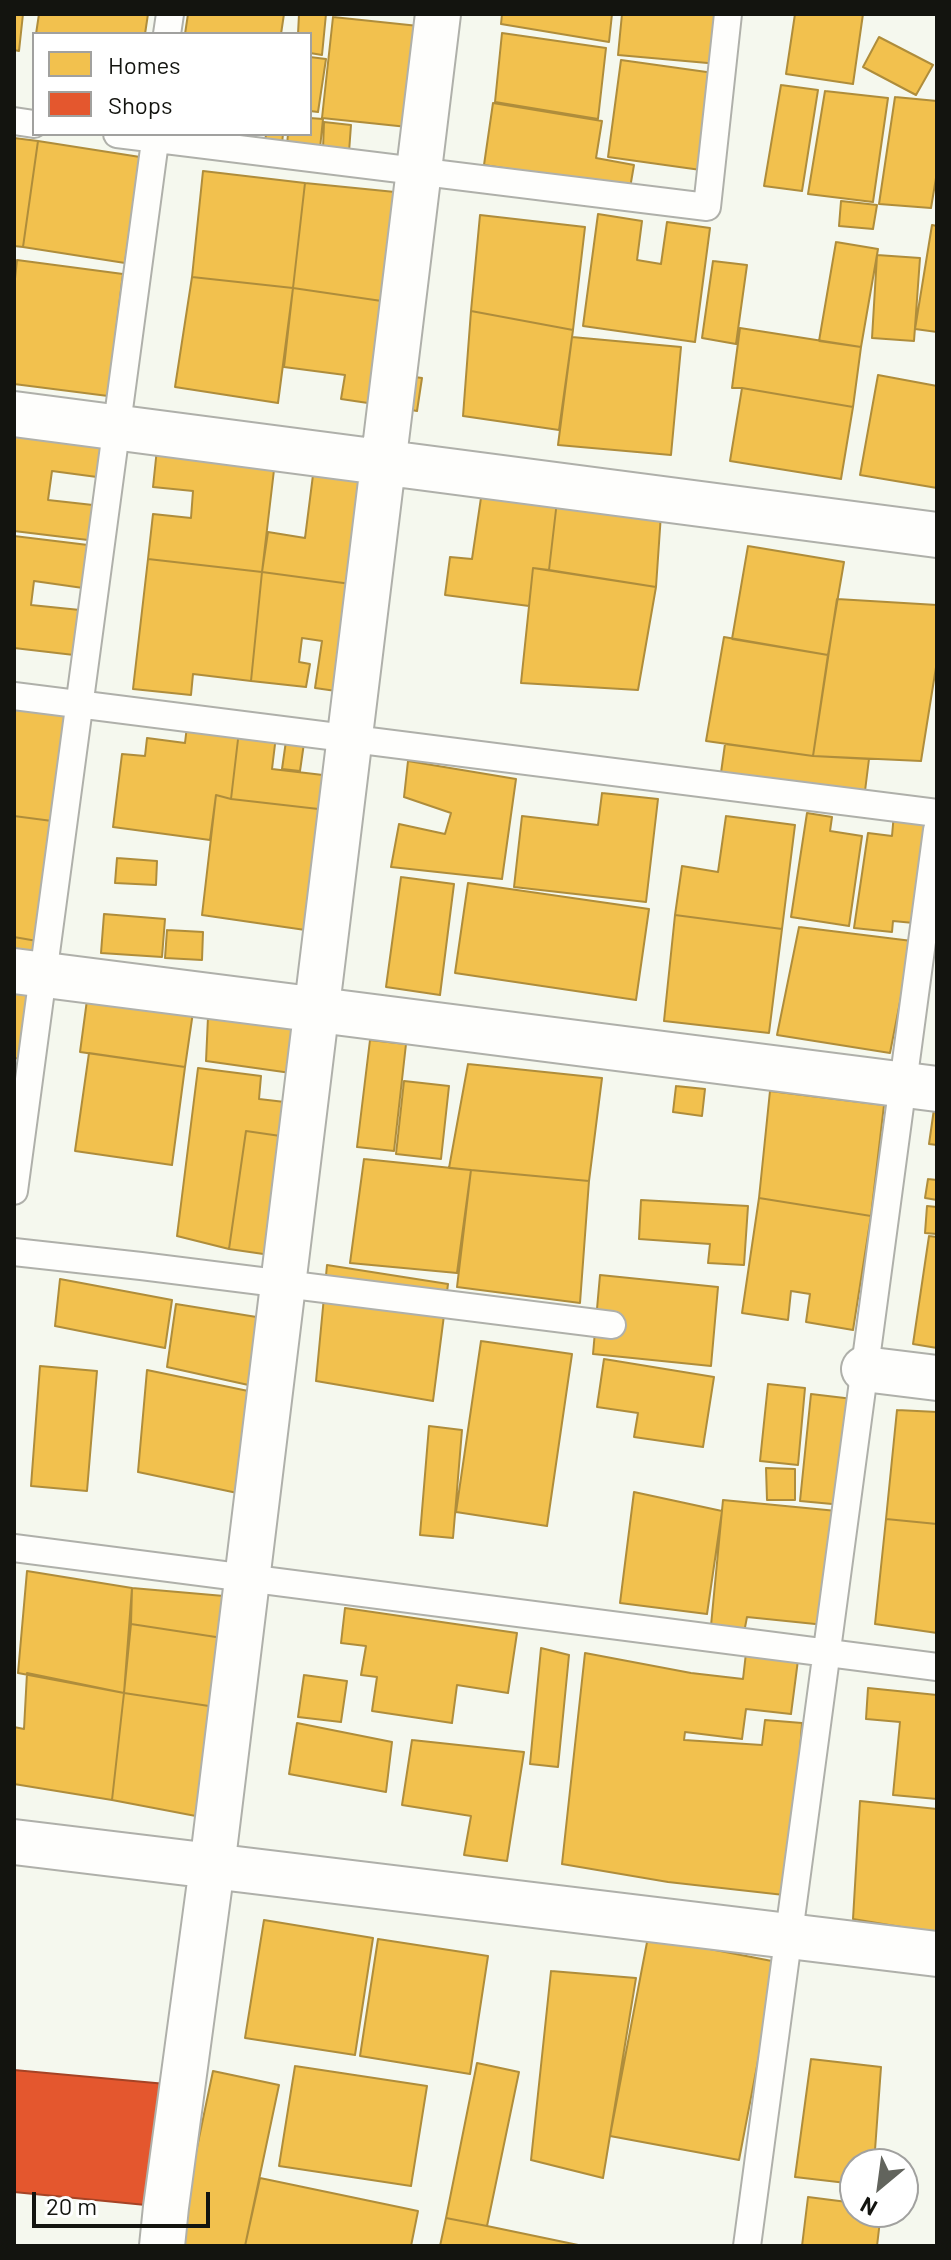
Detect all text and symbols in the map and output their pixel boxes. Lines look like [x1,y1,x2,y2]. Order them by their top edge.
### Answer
legend [32,32,312,136]
text: Homes [108,50,181,79]
text: Shops [108,90,173,119]
north arrow [839,2148,919,2228]
scale bar [36,2176,214,2226]
text: 20 m [46,2191,97,2220]
text: N [856,2192,881,2222]

